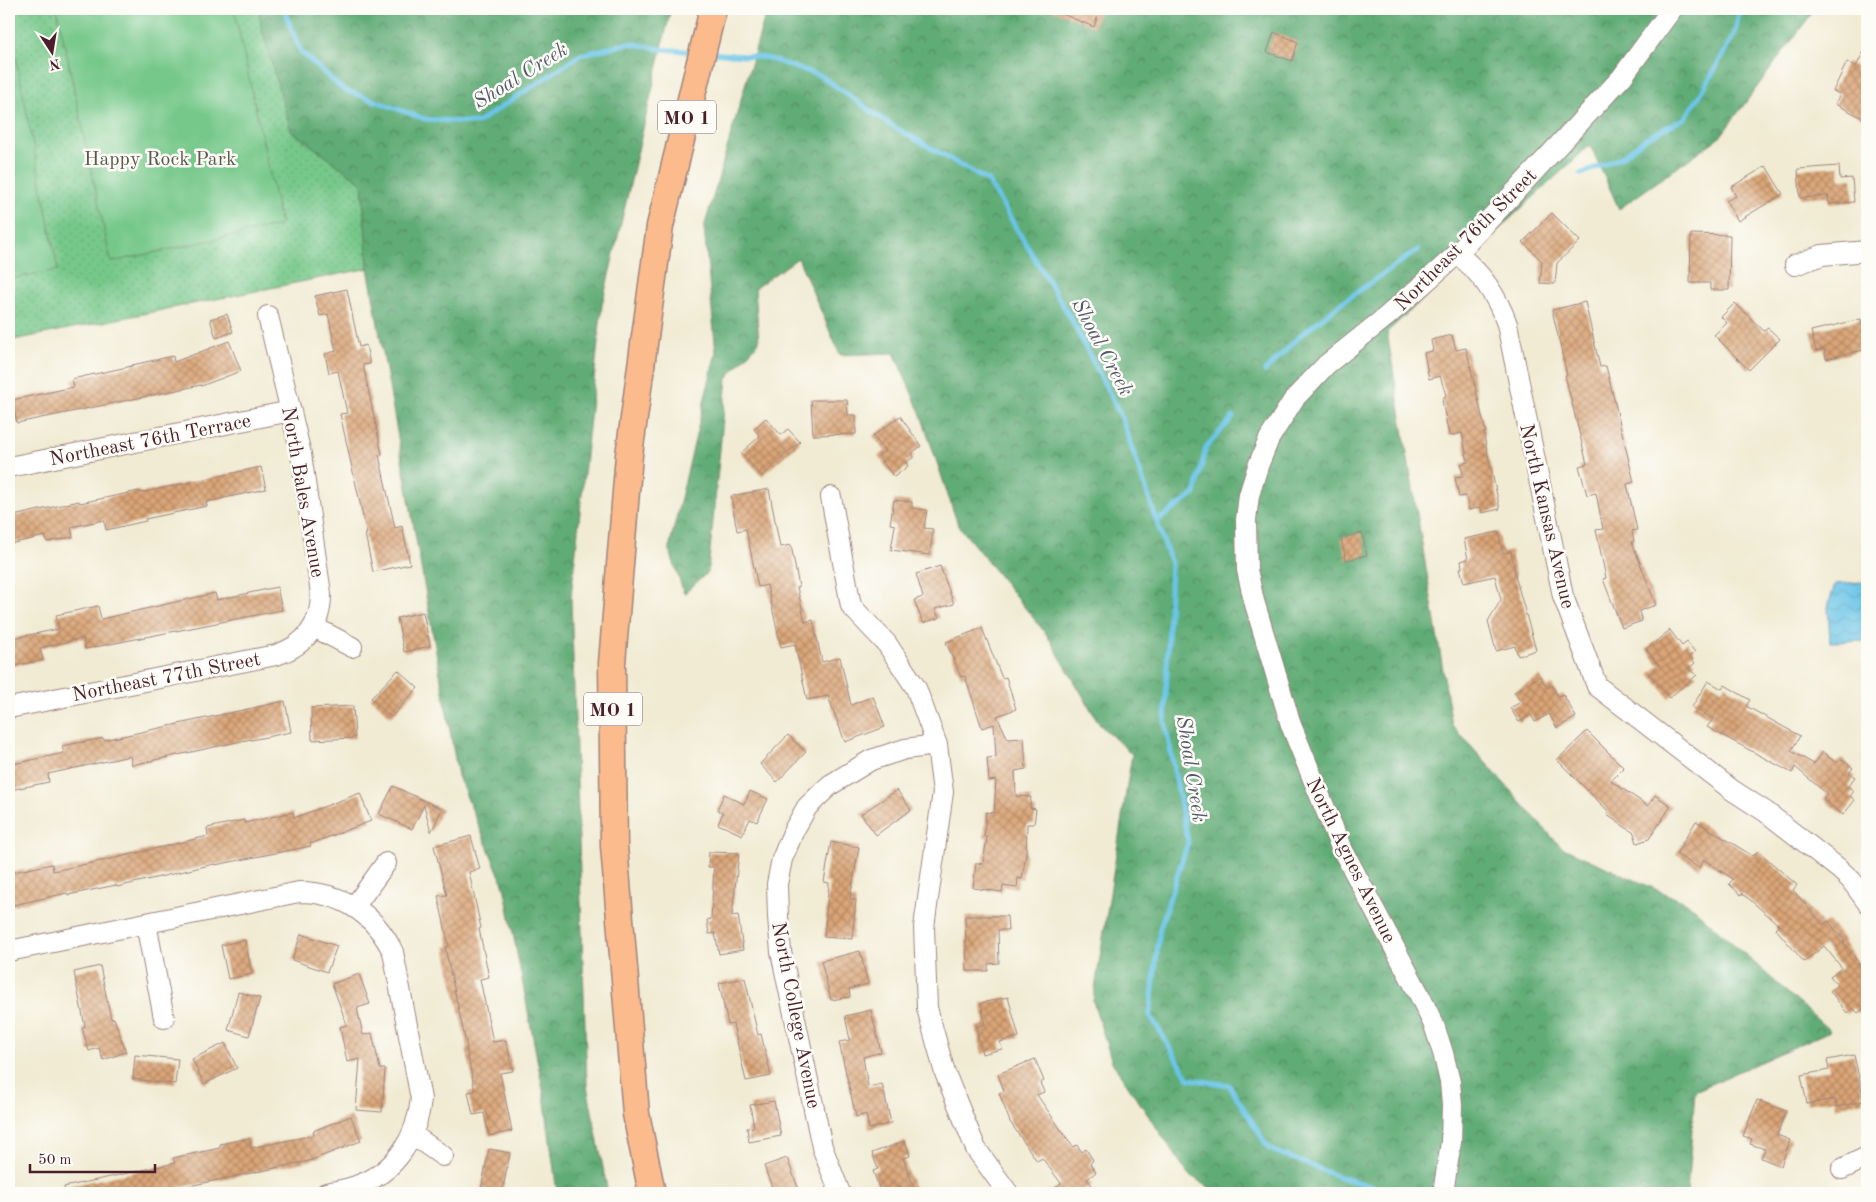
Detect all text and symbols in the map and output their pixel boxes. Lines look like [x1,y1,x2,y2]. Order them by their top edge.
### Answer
north arrow [28,28,78,78]
water label: Shoal Creek [470,39,572,114]
text: N [48,56,61,72]
road number: MO 1 [658,100,716,134]
park label: Happy Rock Park [84,150,236,170]
street label: Northeast 76th Street [1392,166,1541,315]
water label: Shoal Creek [1067,295,1136,400]
street label: North Bales Avenue [277,405,327,579]
street label: Northeast 76th Terrace [48,412,253,470]
street label: North Kansas Avenue [1515,422,1577,611]
street label: Northeast 77th Street [71,650,262,706]
road number: MO 1 [584,692,642,726]
water label: Shoal Creek [1172,715,1209,824]
street label: North Agnes Avenue [1302,775,1399,947]
street label: North College Avenue [767,920,823,1110]
scale bar [30,1142,155,1174]
text: 50 m [38,1153,72,1168]

